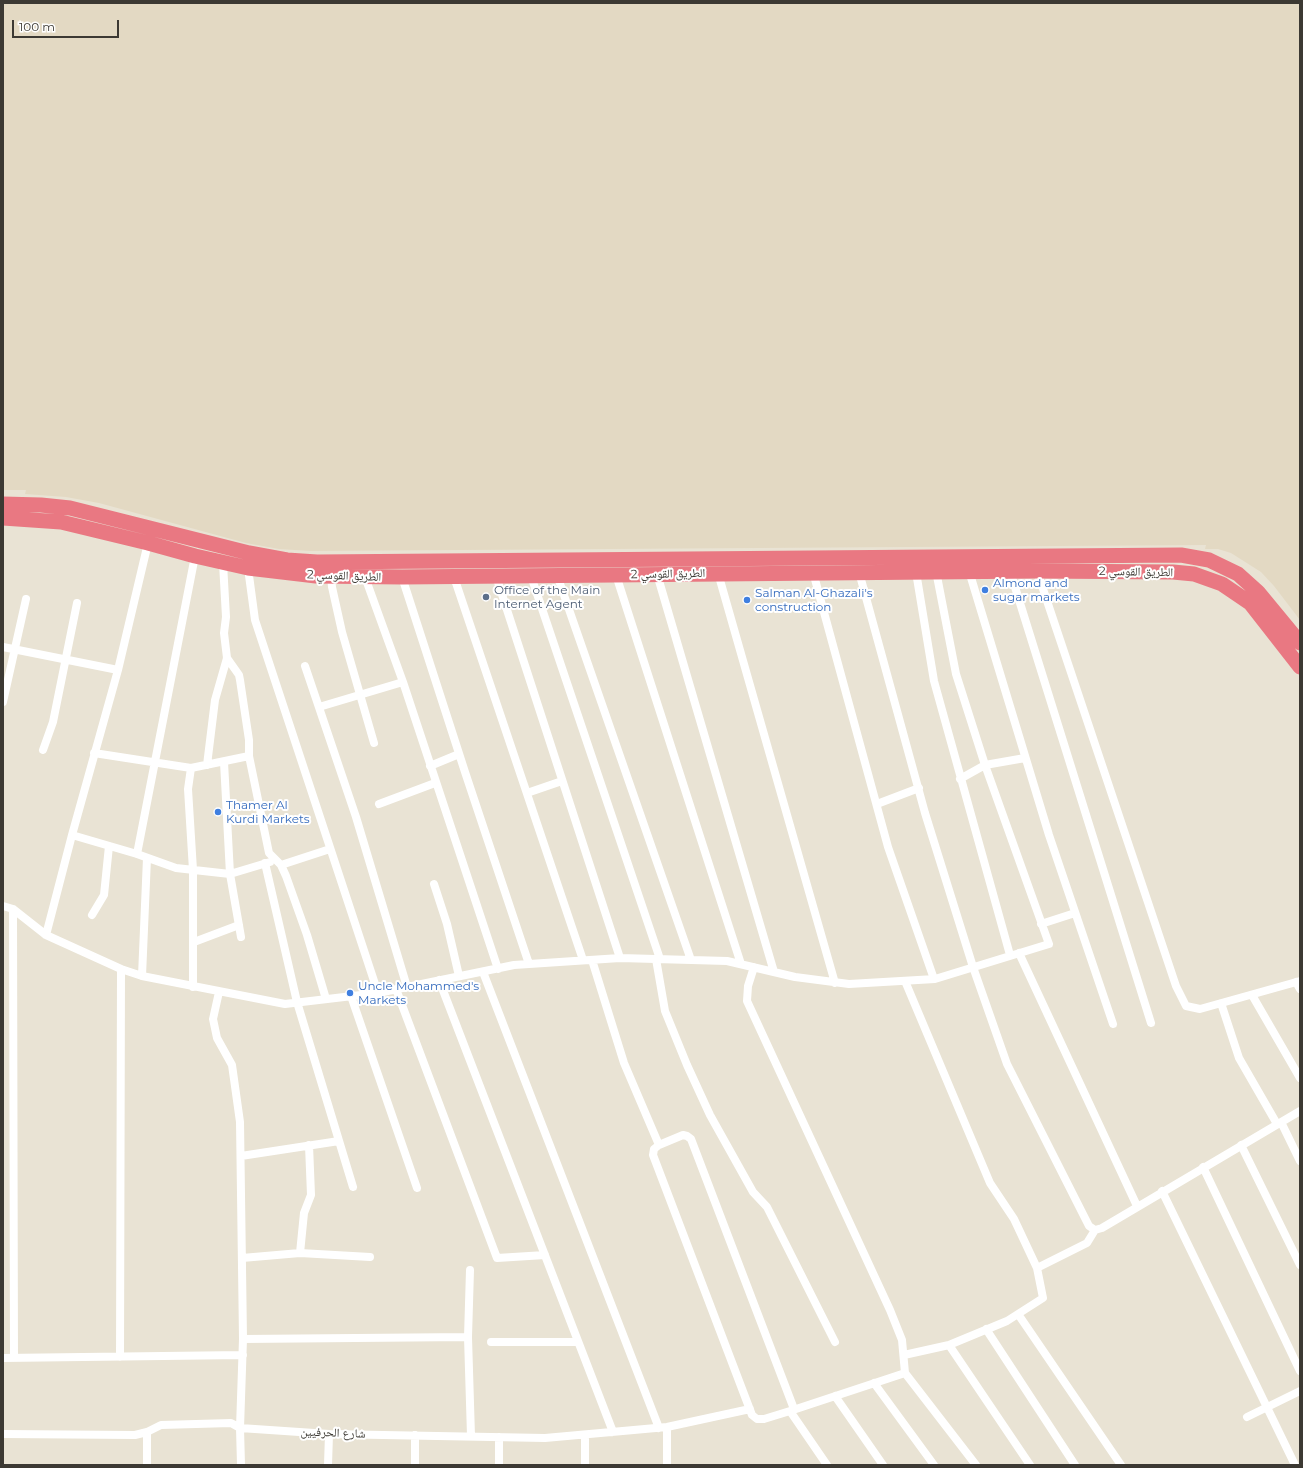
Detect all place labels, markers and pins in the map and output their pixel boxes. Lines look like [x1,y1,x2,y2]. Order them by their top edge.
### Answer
place label: Almond and sugar markets [993,576,1080,604]
place label: Office of the Main Internet Agent [494,583,600,611]
marker: Almond and sugar markets [980,585,990,595]
place label: Salman Al-Ghazali's construction [755,586,873,614]
marker: Office of the Main Internet Agent [481,592,491,602]
marker: Salman Al-Ghazali's construction [742,595,752,605]
place label: Thamer Al Kurdi Markets [226,798,310,826]
marker: Thamer Al Kurdi Markets [213,807,223,817]
place label: Uncle Mohammed's Markets [358,979,479,1007]
marker: Uncle Mohammed's Markets [345,988,355,998]

